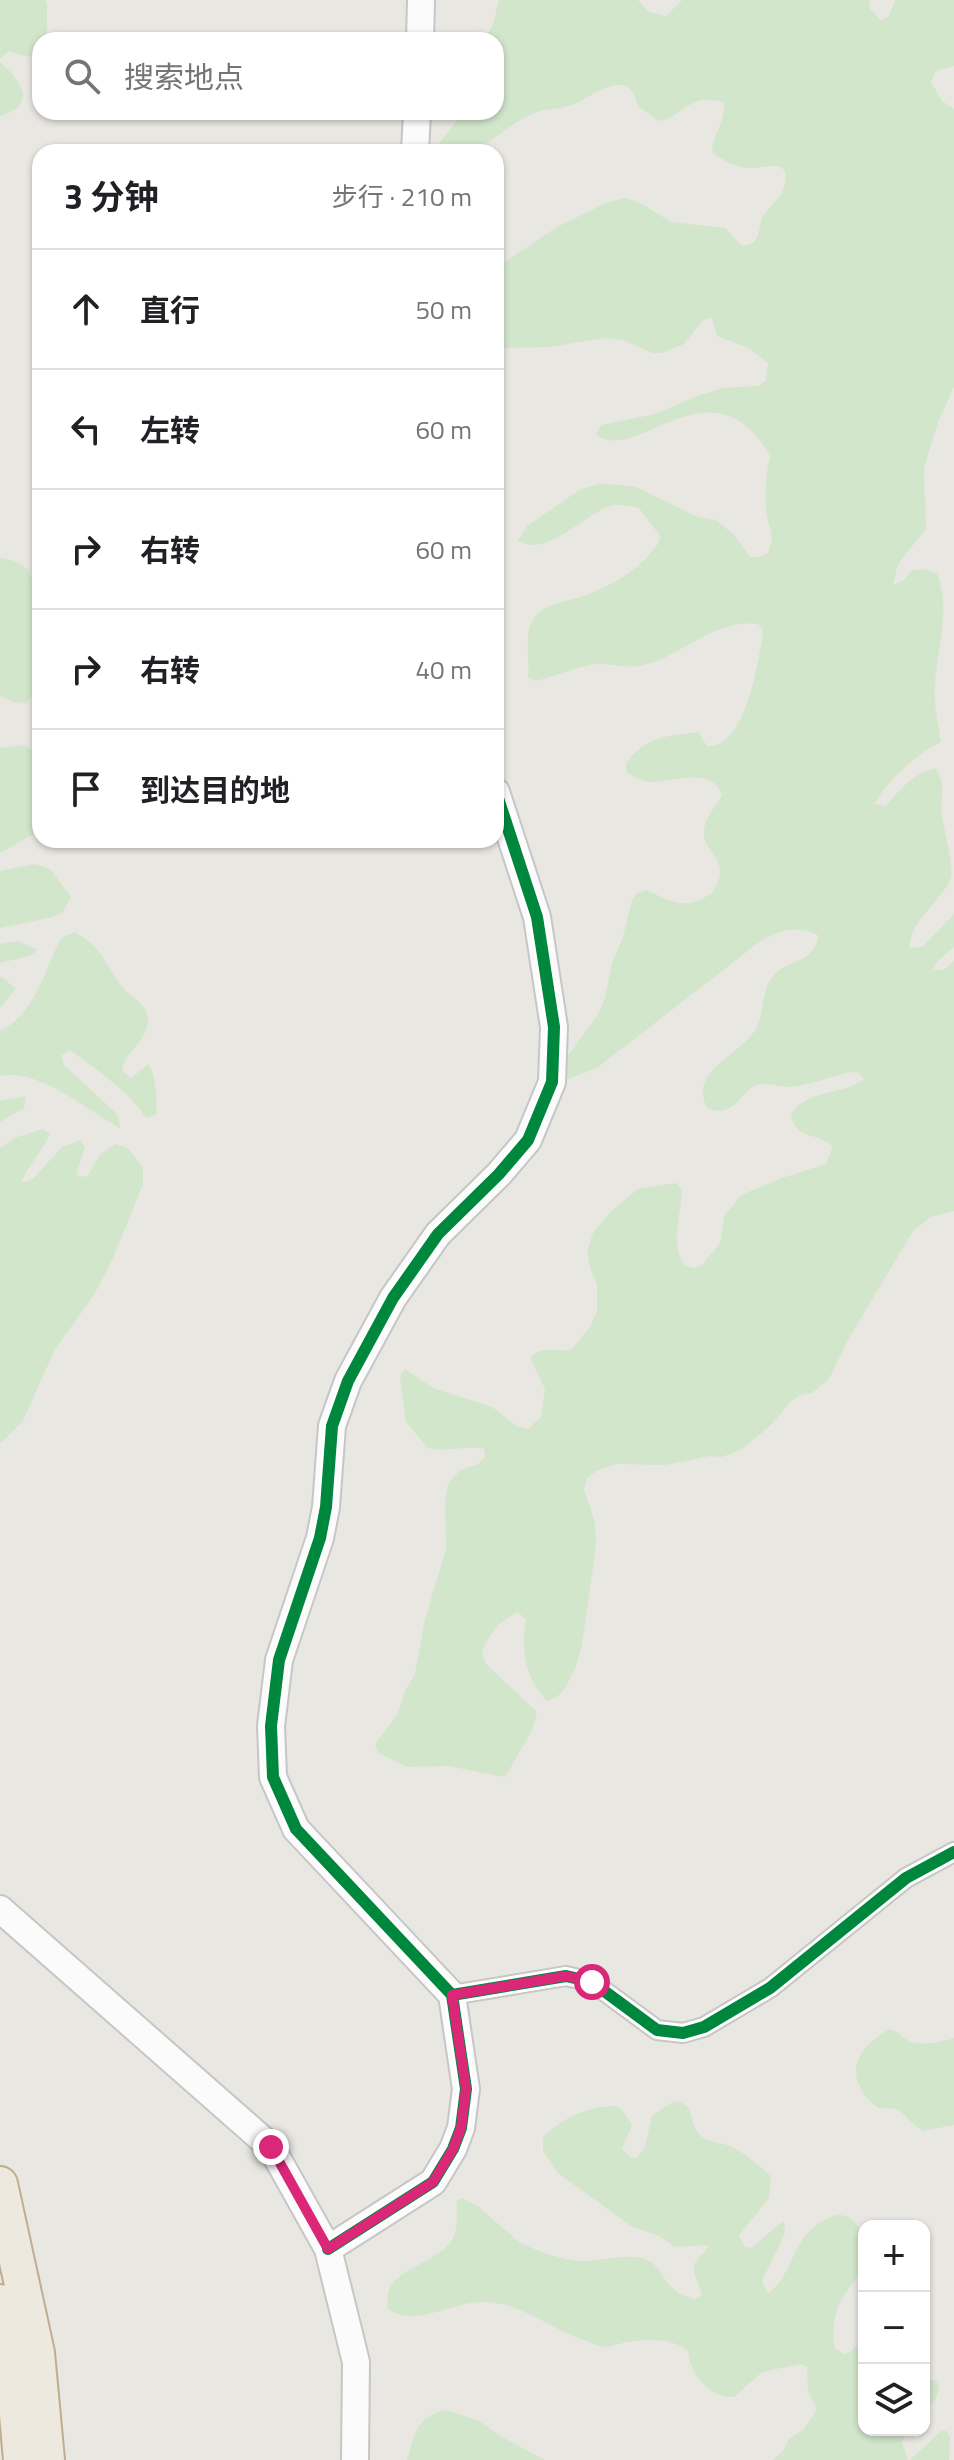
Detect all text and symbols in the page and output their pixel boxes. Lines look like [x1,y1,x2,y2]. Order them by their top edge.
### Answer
search box [32,32,504,120]
icon: search [60,54,104,98]
text: 搜索地点 [124,54,244,100]
text: 3 分钟 [64,170,159,222]
text: 步行 · 210 m [332,177,472,216]
icon: ahead [64,287,108,331]
text: 直行 [140,287,200,333]
text: 50 m [415,290,472,329]
icon: left [64,407,108,451]
text: 左转 [140,407,200,453]
text: 60 m [415,410,472,449]
icon: right [64,527,108,571]
text: 右转 [140,527,200,573]
text: 60 m [415,530,472,569]
icon: right [64,647,108,691]
text: 右转 [140,647,200,693]
text: 40 m [415,650,472,689]
icon: arrive [64,767,108,811]
text: 到达目的地 [140,767,290,813]
route start [574,1964,610,2000]
route end [253,2129,289,2165]
map controls [858,2220,930,2436]
button: + [858,2220,930,2292]
button: − [858,2292,930,2364]
button: layers [858,2364,930,2436]

